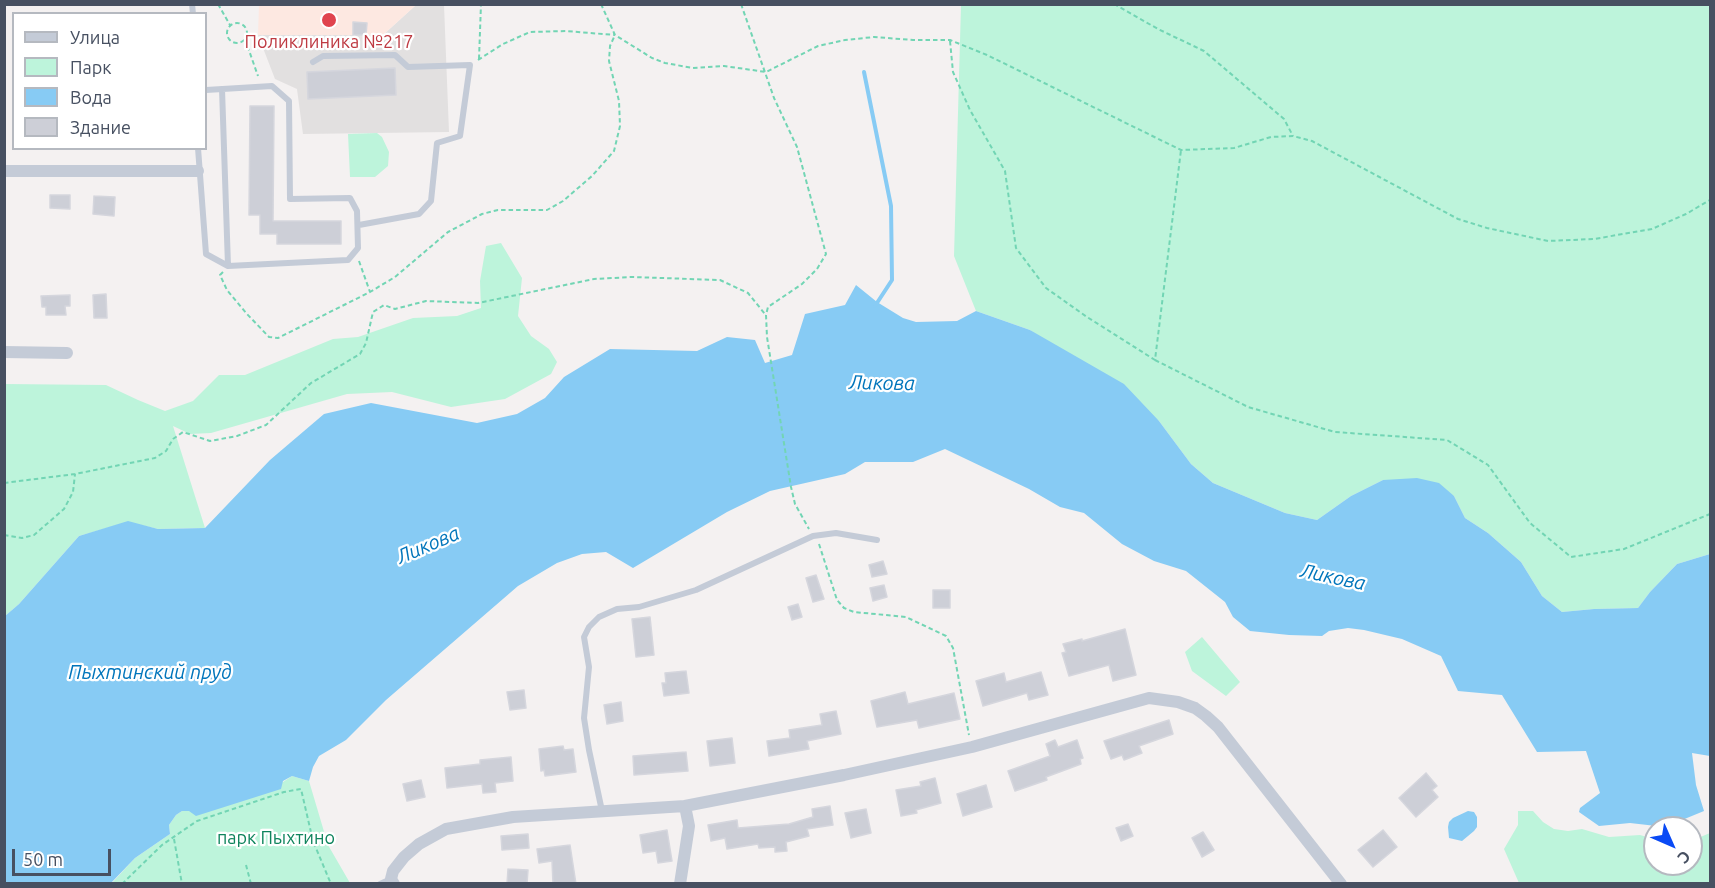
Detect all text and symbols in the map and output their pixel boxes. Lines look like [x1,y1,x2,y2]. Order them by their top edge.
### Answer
marker: Поликлиника №217 [320,11,338,29]
legend [12,12,207,150]
text: Улица [70,27,120,47]
place label: Поликлиника №217 [244,31,414,53]
text: Парк [70,57,111,77]
text: Вода [70,87,112,107]
text: Здание [70,117,131,137]
water label: Ликова [849,370,915,396]
water label: Ликова [393,521,463,569]
water label: Ликова [1298,558,1368,596]
water label: Пыхтинский пруд [68,660,232,684]
north arrow [1643,816,1703,876]
park label: парк Пыхтино [217,827,335,849]
scale bar [15,837,114,875]
text: С [1674,847,1694,867]
text: 50 m [23,849,63,869]

